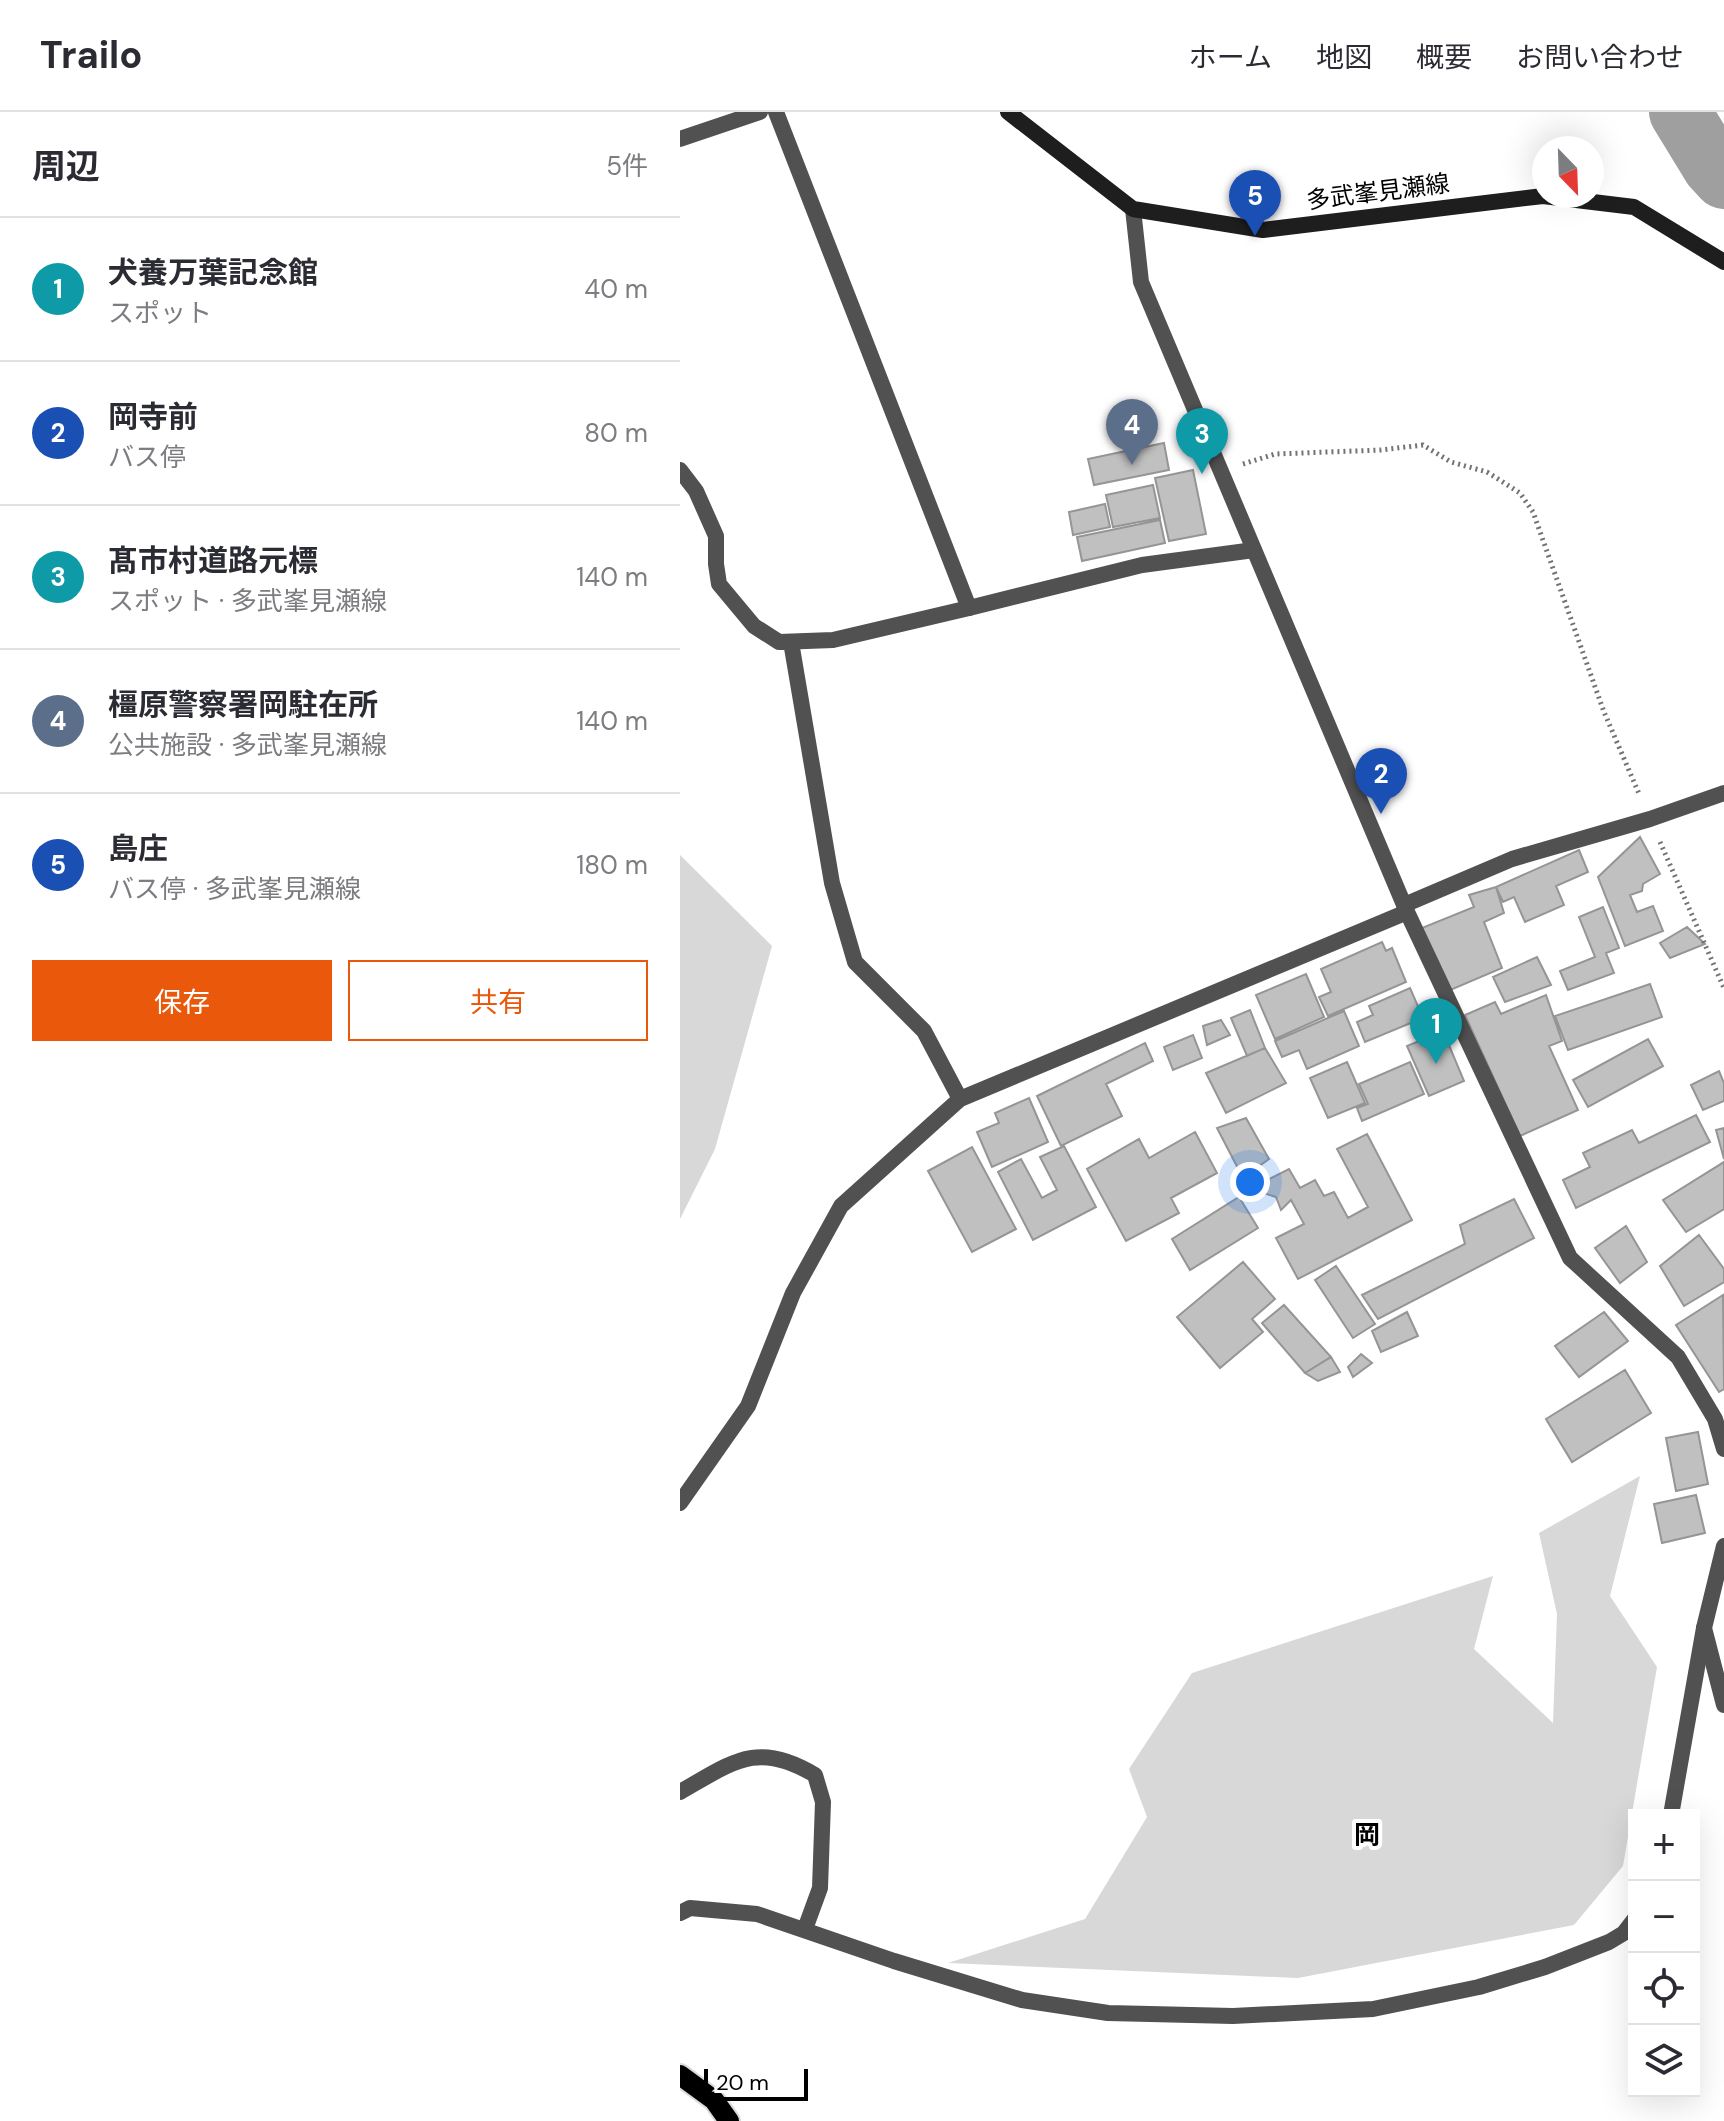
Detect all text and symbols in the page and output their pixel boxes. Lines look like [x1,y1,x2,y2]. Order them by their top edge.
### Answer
text: Trailo [40,30,142,80]
text: ホーム [1189,39,1272,76]
text: 地図 [1316,39,1372,76]
text: 概要 [1416,39,1472,76]
text: お問い合わせ [1516,39,1684,76]
north arrow [1532,136,1604,208]
text: 周辺 [32,144,100,189]
text: 5件 [606,149,648,183]
street label: 多武峯見瀬線 [1305,167,1451,216]
pin: 5 [1229,170,1281,236]
text: 犬養万葉記念館 [108,253,318,292]
text: 1 [53,272,63,306]
text: 40 m [584,272,648,306]
text: スポット [108,296,212,330]
text: 岡寺前 [108,397,198,436]
pin: 4 [1106,399,1158,465]
pin: 3 [1176,408,1228,474]
text: 2 [50,416,66,450]
text: 80 m [584,416,648,450]
text: バス停 [108,440,186,474]
text: 髙市村道路元標 [108,541,318,580]
text: 3 [50,560,66,594]
text: 140 m [576,560,648,594]
text: スポット · 多武峯見瀬線 [108,584,387,618]
text: 橿原警察署岡駐在所 [108,685,378,724]
text: 4 [50,704,66,738]
text: 140 m [576,704,648,738]
text: 公共施設 · 多武峯見瀬線 [108,728,387,762]
pin: 2 [1355,748,1407,814]
text: 島庄 [108,829,168,868]
text: 5 [50,848,66,882]
text: 180 m [576,848,648,882]
text: バス停 · 多武峯見瀬線 [108,872,361,906]
button: 保存 [32,960,332,1041]
button: 共有 [348,960,648,1041]
pin: 1 [1410,998,1462,1064]
your location [1230,1162,1270,1202]
map controls [1628,1809,1700,2097]
button: + [1628,1809,1700,1881]
district label: 岡 [1354,1818,1380,1852]
button: − [1628,1881,1700,1953]
button: locate [1628,1953,1700,2025]
button: layers [1628,2025,1700,2097]
scale bar [704,2065,808,2101]
text: 20 m [716,2068,769,2097]

